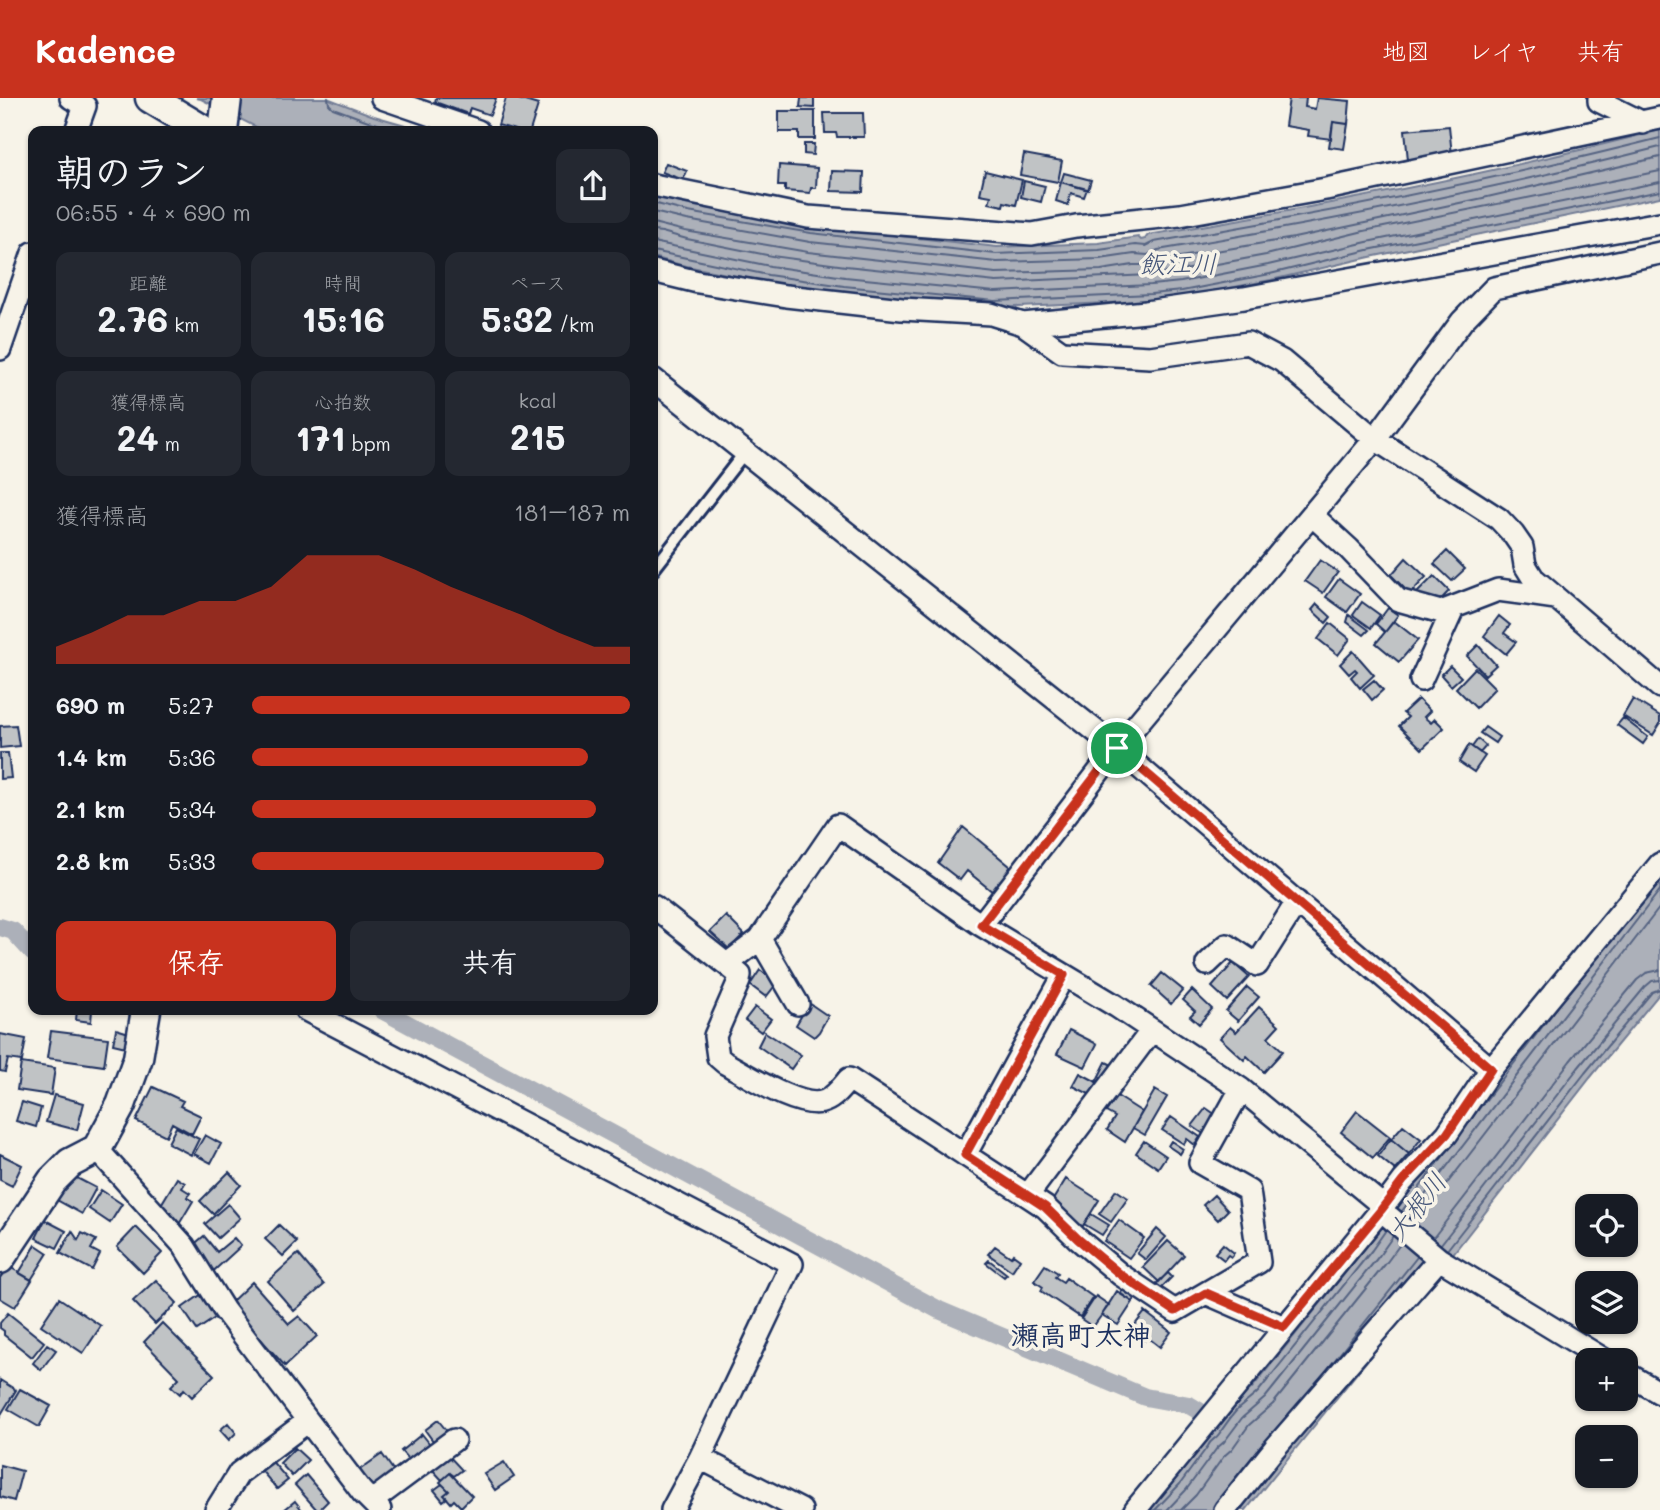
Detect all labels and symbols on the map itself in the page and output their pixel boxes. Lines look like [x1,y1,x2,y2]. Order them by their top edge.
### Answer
water label: 飯江川 [1139,246,1217,280]
pin [1087,718,1147,778]
water label: 大根川 [1379,1165,1454,1248]
district label: 瀬高町太神 [1011,1316,1151,1352]

